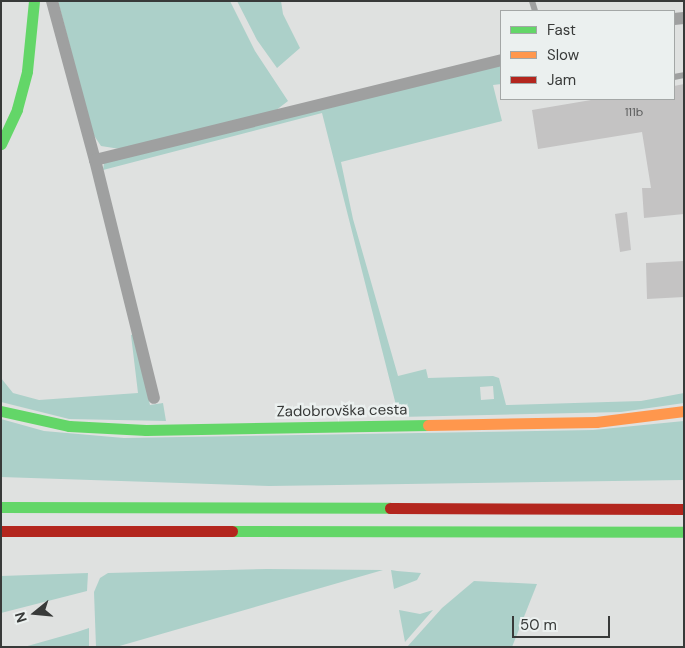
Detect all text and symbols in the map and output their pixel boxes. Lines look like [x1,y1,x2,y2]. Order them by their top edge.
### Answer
legend [500,10,675,100]
text: Fast [547,20,576,40]
text: Slow [547,45,579,65]
text: Jam [547,70,576,90]
house number: 111b [625,106,643,120]
street label: Zadobrovška cesta [276,401,408,421]
north arrow [10,588,60,638]
scale bar [515,606,612,638]
text: N [11,610,31,625]
text: 50 m [520,615,557,635]

